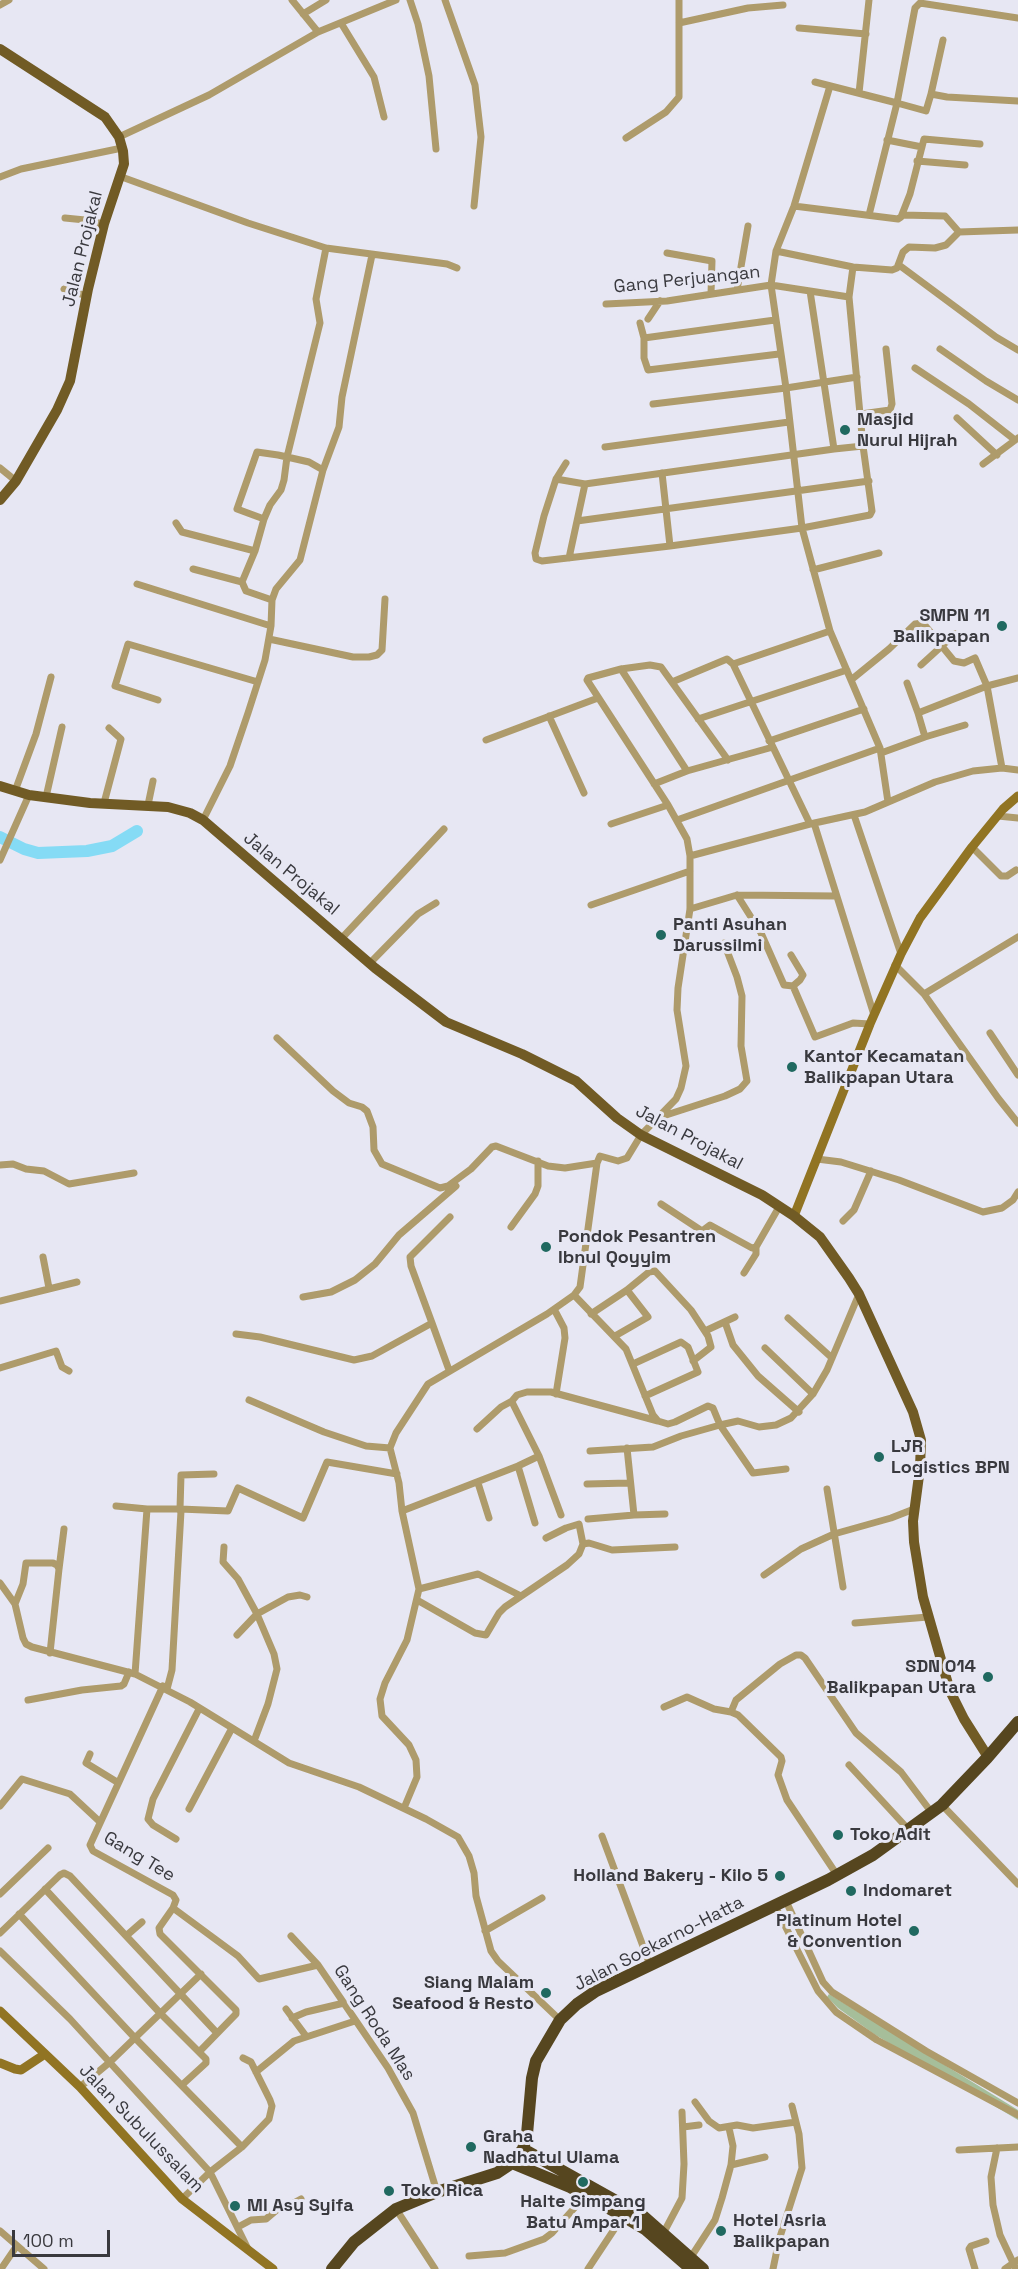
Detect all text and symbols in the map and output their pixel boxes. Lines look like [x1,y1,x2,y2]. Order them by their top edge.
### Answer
street label: Jalan Projakal [58,189,108,309]
street label: Gang Perjuangan [613,262,761,298]
place label: Masjid Nurul Hijrah [857,409,958,452]
marker: Masjid Nurul Hijrah [838,423,852,437]
place label: SMPN 11 Balikpapan [893,605,990,648]
marker: SMPN 11 Balikpapan [995,619,1009,633]
street label: Jalan Projakal [239,828,343,920]
place label: Panti Asuhan Darussilmi [673,914,787,956]
marker: Panti Asuhan Darussilmi [654,928,668,942]
place label: Kantor Kecamatan Balikpapan Utara [804,1046,964,1088]
marker: Kantor Kecamatan Balikpapan Utara [785,1060,799,1074]
street label: Jalan Projakal [632,1101,746,1175]
place label: Pondok Pesantren Ibnul Qoyyim [558,1226,716,1268]
marker: Pondok Pesantren Ibnul Qoyyim [539,1240,553,1254]
place label: LJR Logistics BPN [891,1436,1010,1478]
marker: LJR Logistics BPN [872,1450,886,1464]
place label: SDN 014 Balikpapan Utara [826,1656,976,1698]
marker: SDN 014 Balikpapan Utara [981,1670,995,1684]
place label: Toko Adit [850,1824,931,1846]
street label: Gang Tee [99,1827,179,1887]
marker: Toko Adit [831,1828,845,1842]
place label: Holland Bakery - Kilo 5 [573,1865,768,1887]
marker: Holland Bakery - Kilo 5 [773,1869,787,1883]
place label: Indomaret [863,1880,952,1902]
marker: Indomaret [844,1884,858,1898]
street label: Jalan Soekarno-Hatta [571,1892,747,1996]
place label: Platinum Hotel & Convention [776,1910,902,1952]
marker: Platinum Hotel & Convention [907,1924,921,1938]
street label: Gang Roda Mas [328,1961,420,2085]
place label: Siang Malam Seafood & Resto [392,1972,534,2014]
marker: Siang Malam Seafood & Resto [539,1986,553,2000]
street label: Jalan Subulussalam [74,2060,208,2198]
place label: Graha Nadhatul Ulama [483,2126,619,2168]
marker: Graha Nadhatul Ulama [464,2140,478,2154]
marker: Halte Simpang Batu Ampar 1 [576,2175,590,2189]
place label: Toko Rica [401,2180,483,2202]
marker: Toko Rica [382,2184,396,2198]
place label: Halte Simpang Batu Ampar 1 [520,2191,646,2234]
place label: MI Asy Syifa [247,2195,354,2217]
marker: MI Asy Syifa [228,2199,242,2213]
place label: Hotel Asria Balikpapan [733,2210,830,2252]
scale bar [15,2218,112,2256]
marker: Hotel Asria Balikpapan [714,2224,728,2238]
text: 100 m [23,2229,74,2252]

